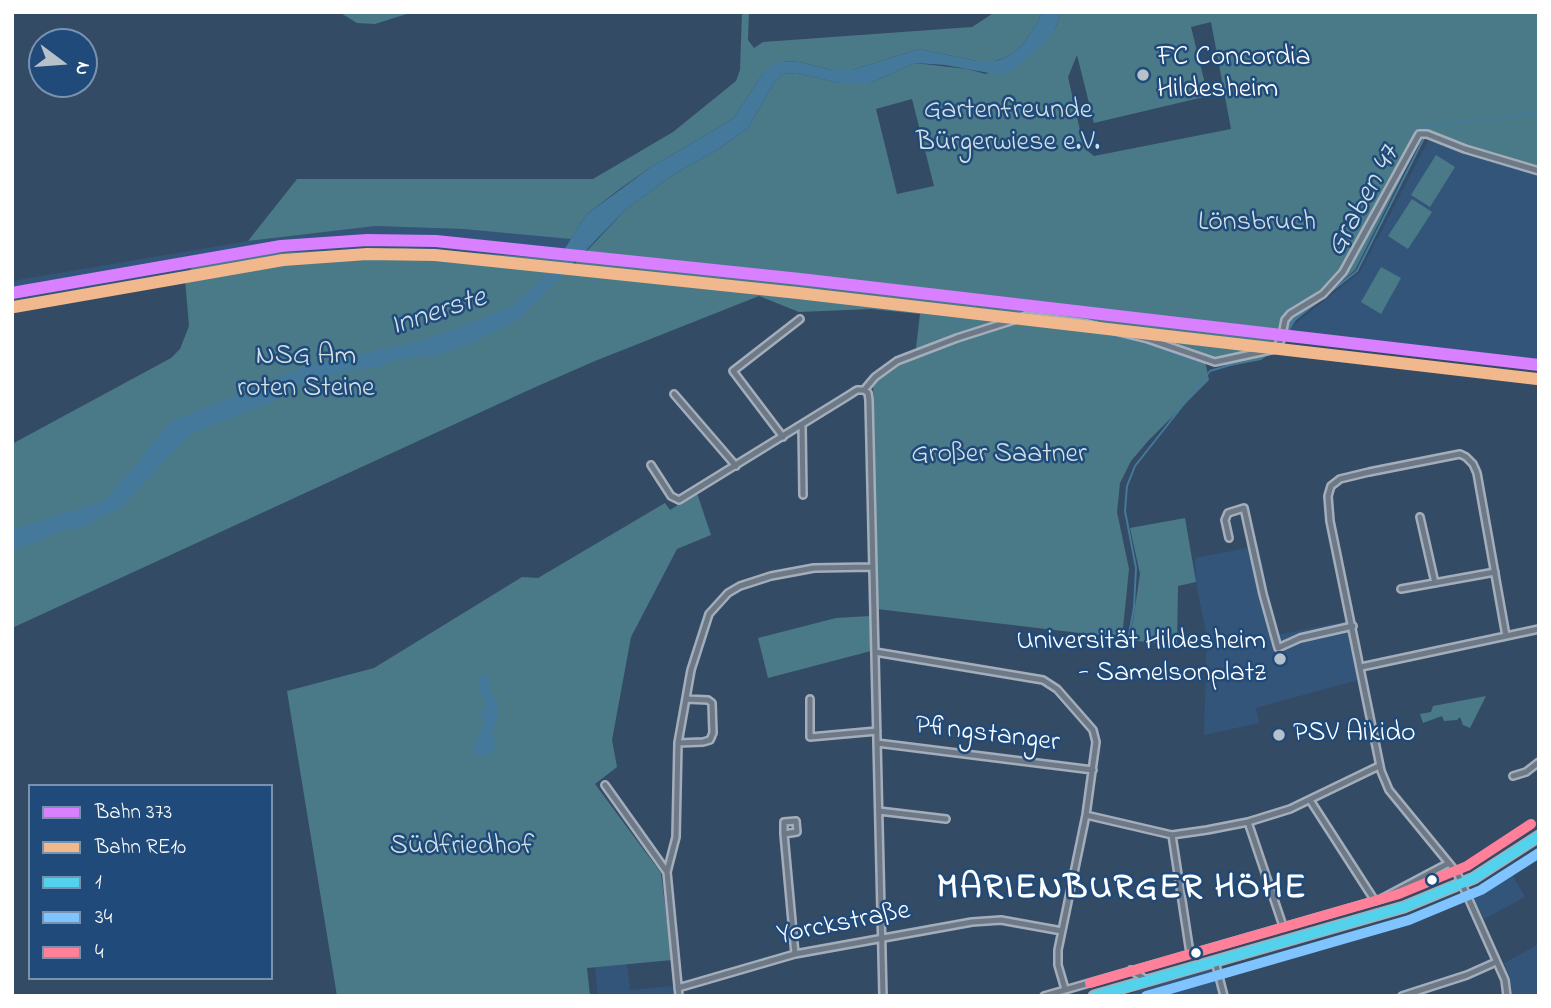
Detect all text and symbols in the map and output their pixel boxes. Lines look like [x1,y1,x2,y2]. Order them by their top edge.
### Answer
north arrow [28,28,98,98]
place label: FC Concordia Hildesheim [1157,42,1311,108]
text: N [67,58,96,78]
marker: FC Concordia Hildesheim [1135,67,1151,83]
park label: Gartenfreunde Bürgerwiese e.V. [916,95,1100,161]
water label: Graben 47 [1320,141,1410,263]
park label: Lönsbruch [1198,207,1316,241]
water label: Innerste [387,282,491,346]
park label: NSG Am roten Steine [237,341,375,407]
park label: Großer Saatner [911,439,1087,473]
place label: Universität Hildesheim - Samelsonplatz [1016,626,1266,692]
marker: Universität Hildesheim - Samelsonplatz [1272,651,1288,667]
street label: Pfingstanger [913,710,1061,762]
place label: PSV Aikido [1293,718,1416,752]
marker: PSV Aikido [1271,727,1287,743]
legend [28,784,273,980]
text: Bahn 373 [95,798,172,828]
park label: Südfriedhof [390,831,534,865]
text: Bahn RE10 [95,833,186,863]
text: 1 [95,868,102,898]
district label: MARIENBURGER HÖHE [939,870,1305,912]
unlabelled marker [1425,873,1439,887]
street label: Yorckstraße [775,896,913,954]
text: 34 [95,903,112,933]
text: 4 [95,938,104,968]
unlabelled marker [1189,946,1203,960]

